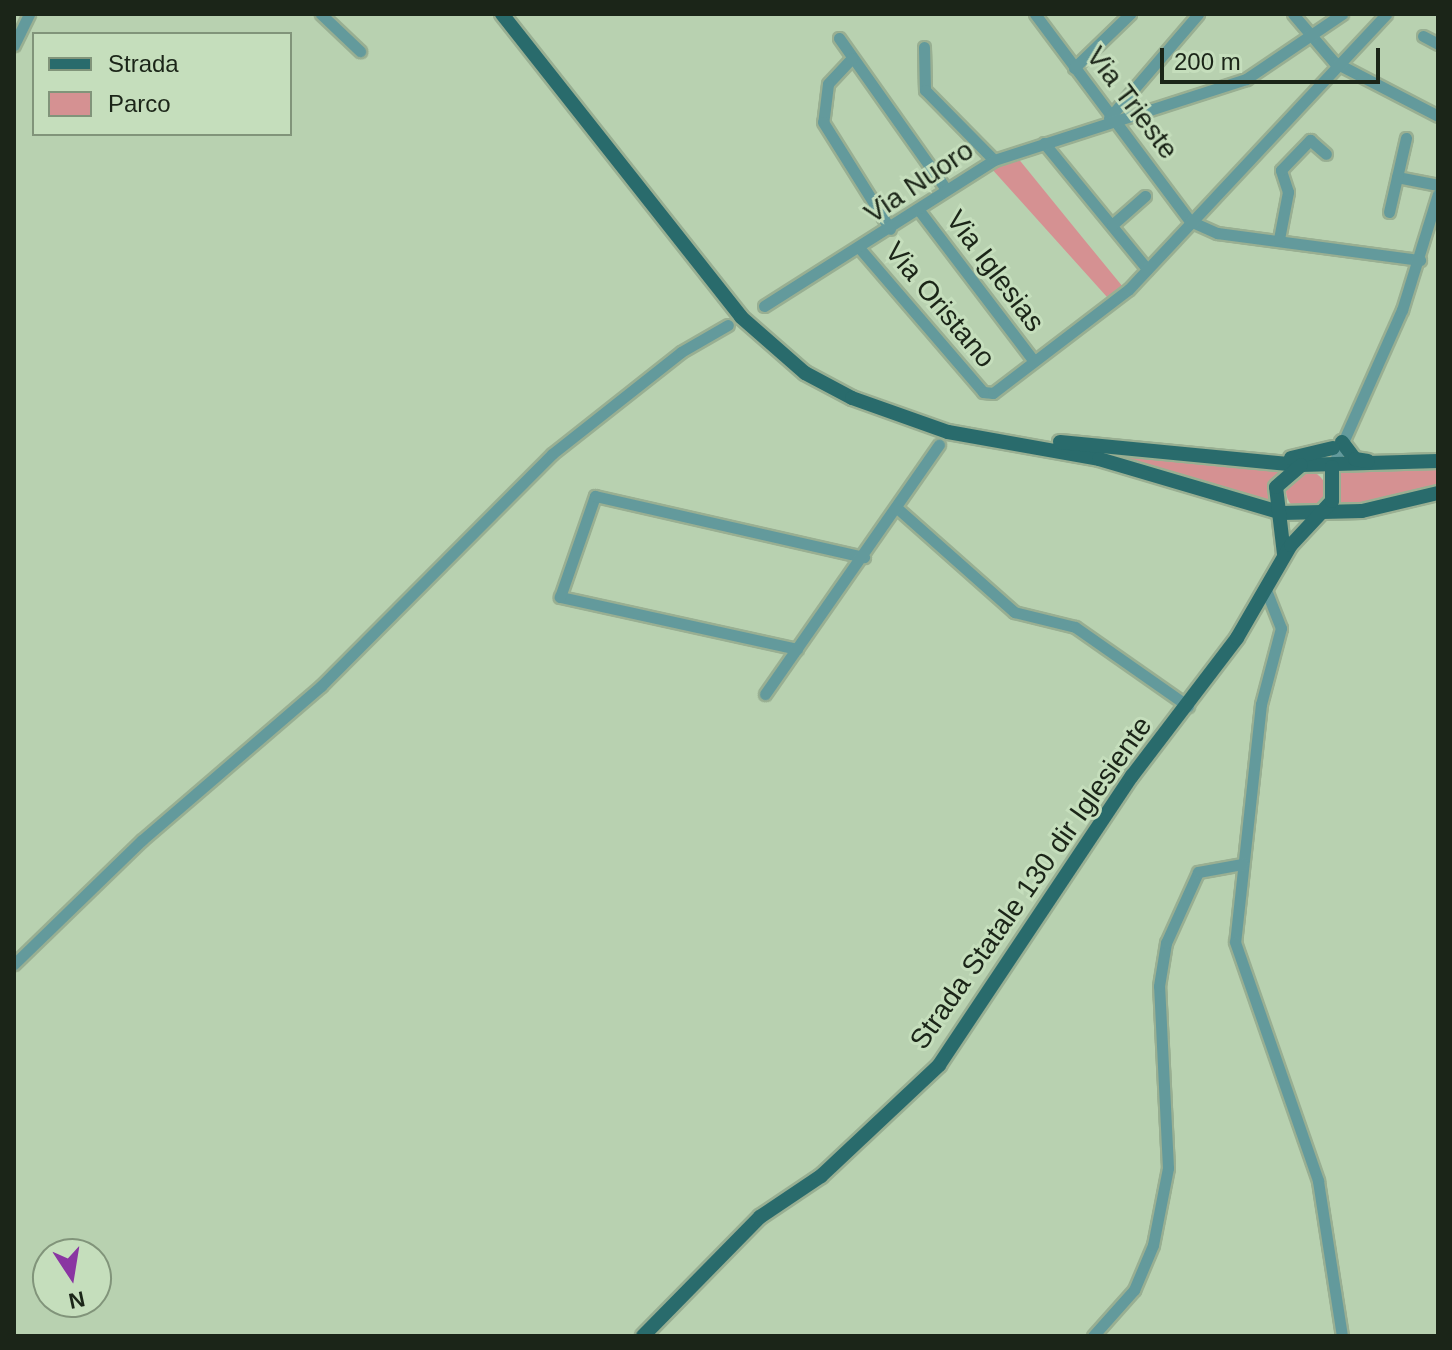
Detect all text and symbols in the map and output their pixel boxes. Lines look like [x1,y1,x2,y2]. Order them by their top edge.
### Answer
legend [32,32,292,136]
scale bar [1164,32,1384,82]
street label: Via Trieste [1079,40,1185,166]
text: 200 m [1174,48,1241,75]
text: Strada [108,50,179,77]
text: Parco [108,90,171,117]
street label: Via Nuoro [858,133,980,231]
street label: Via Iglesias [939,204,1051,338]
street label: Via Oristano [878,235,1002,375]
street label: Strada Statale 130 dir Iglesiente [903,710,1159,1056]
north arrow [32,1238,112,1318]
text: N [66,1286,87,1314]

